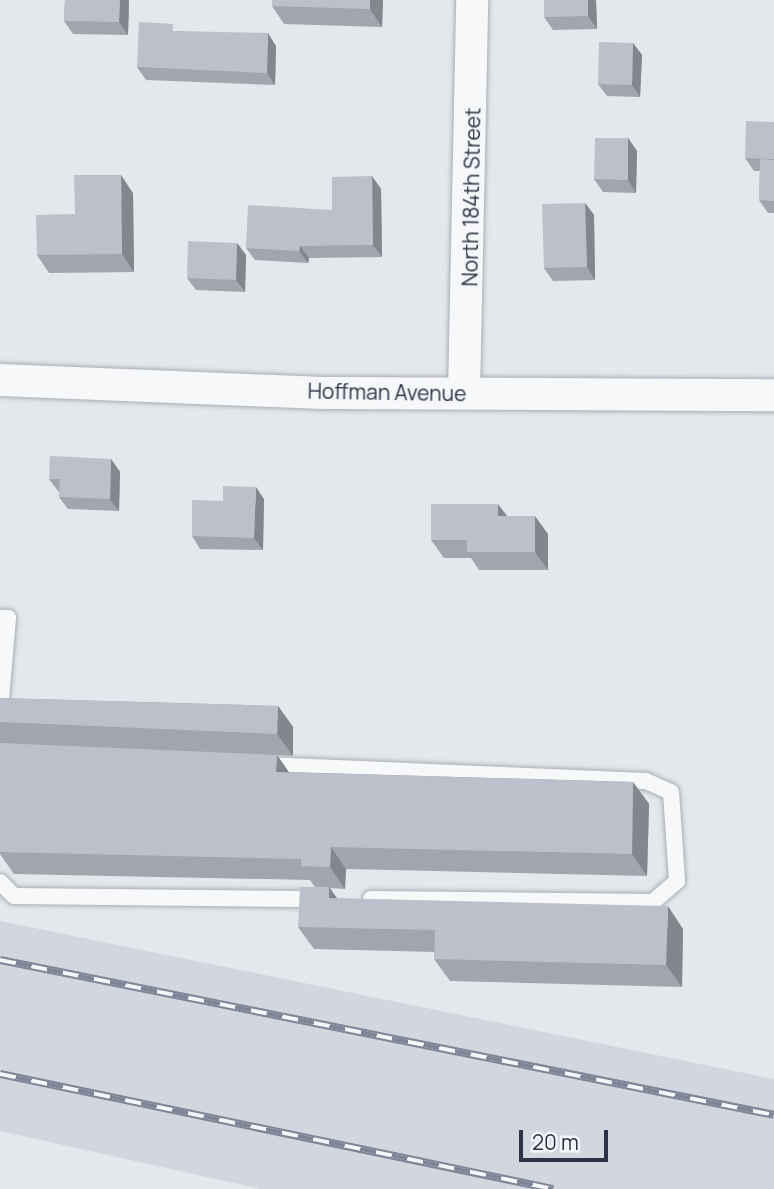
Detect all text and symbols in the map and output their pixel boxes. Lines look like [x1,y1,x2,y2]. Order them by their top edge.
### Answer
street label: North 184th Street [457,107,485,287]
street label: Hoffman Avenue [307,378,467,406]
scale bar [522,1116,611,1160]
text: 20 m [532,1128,579,1156]

